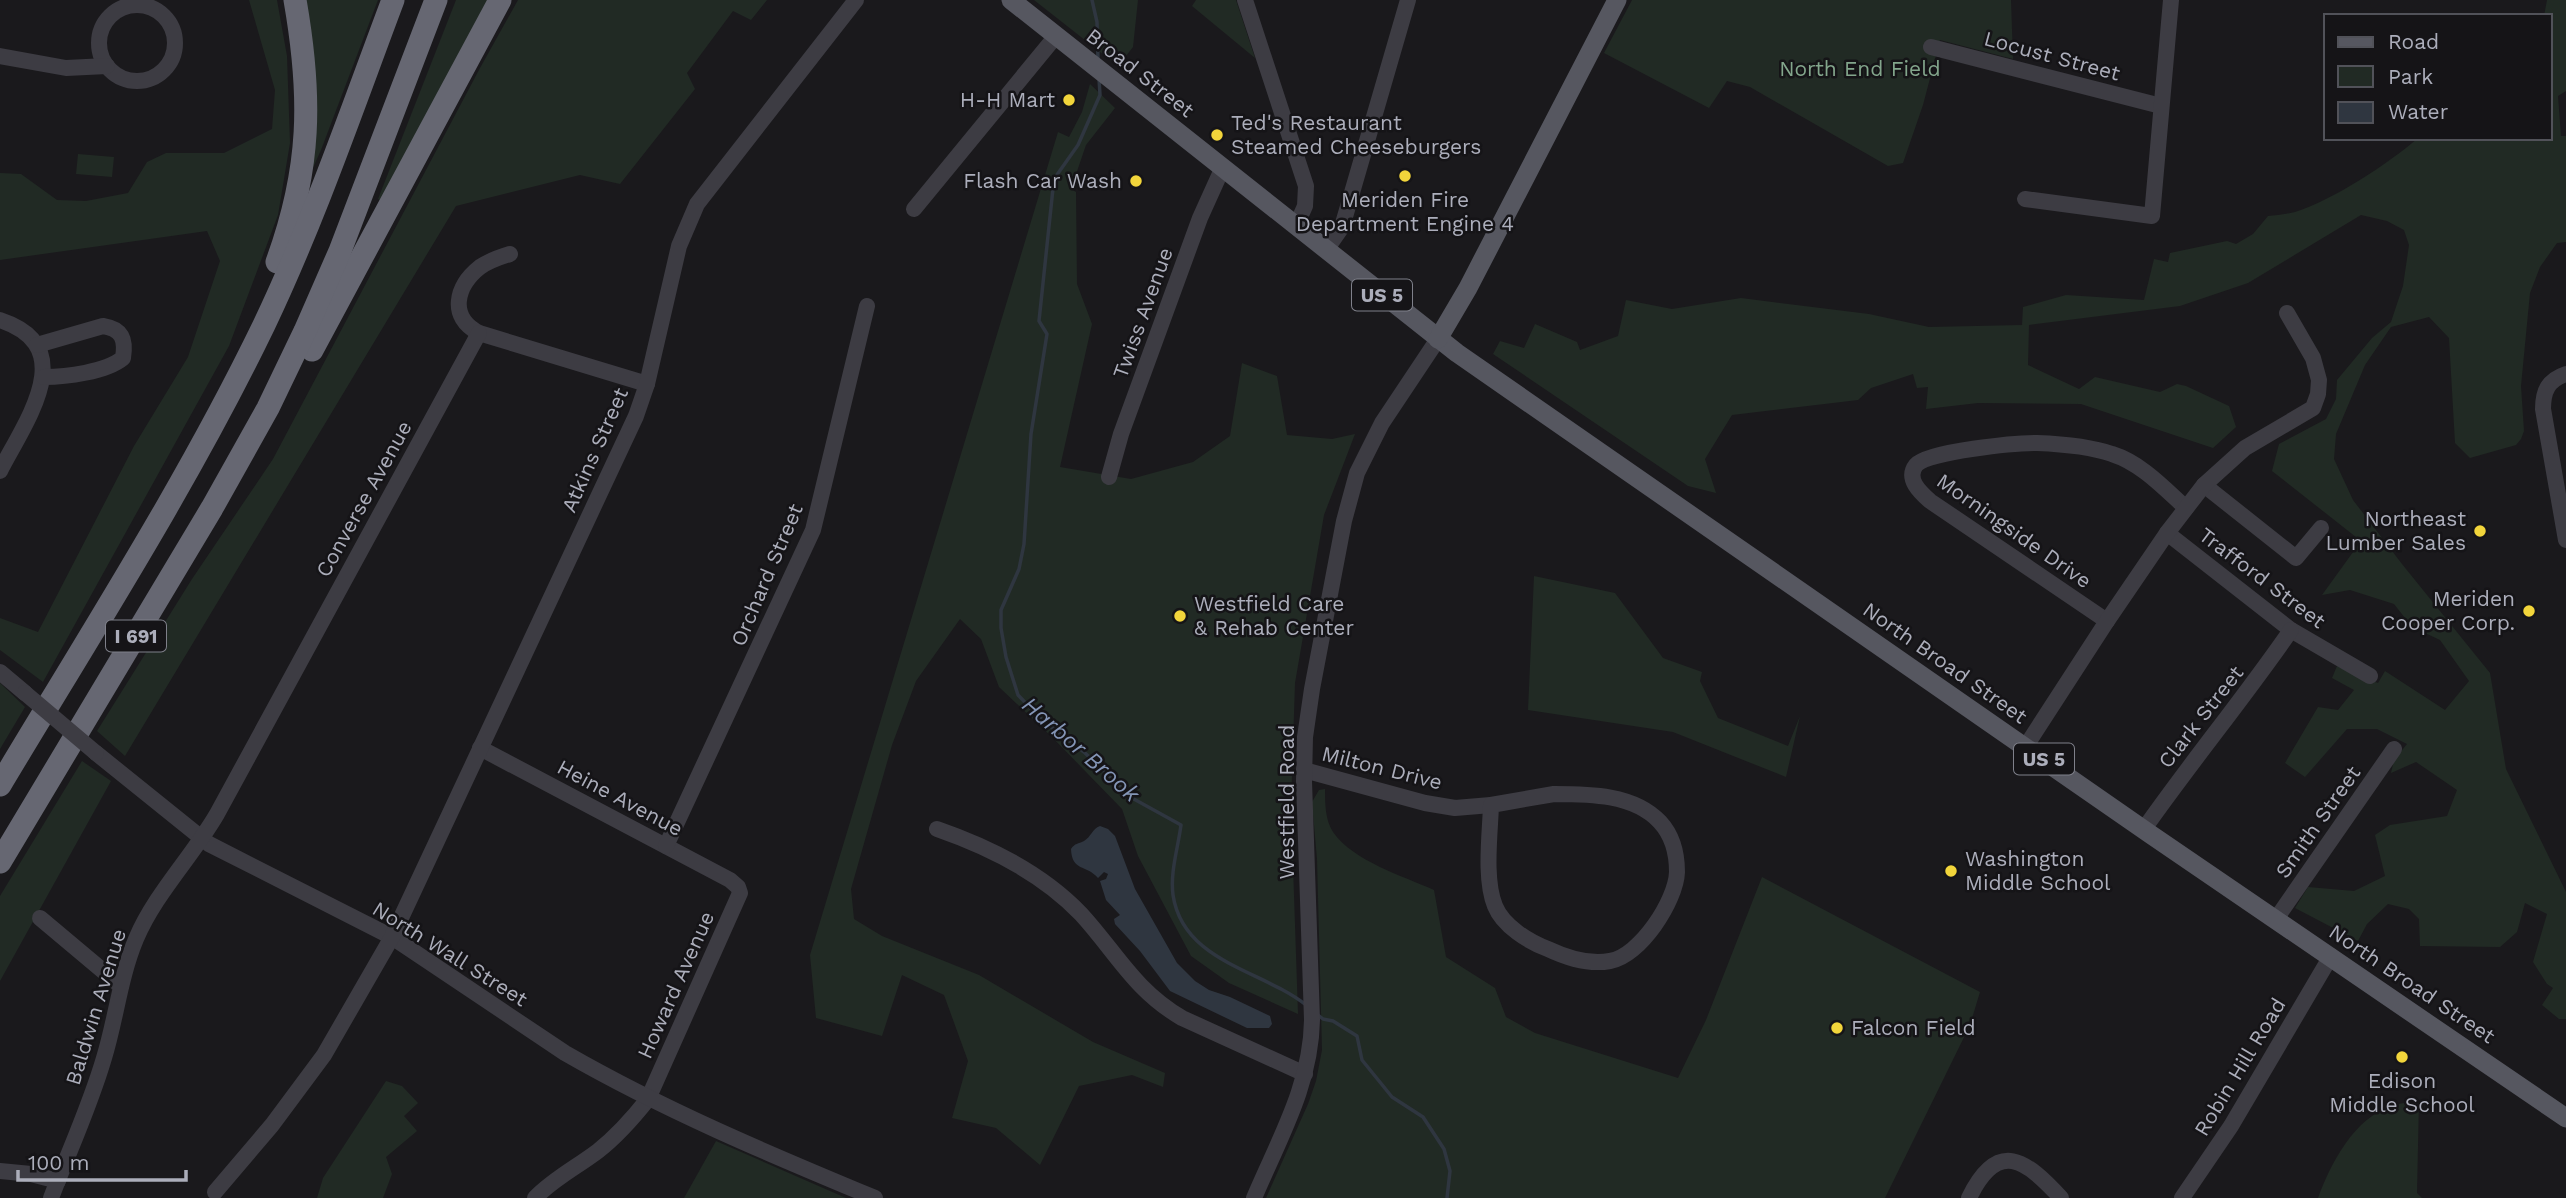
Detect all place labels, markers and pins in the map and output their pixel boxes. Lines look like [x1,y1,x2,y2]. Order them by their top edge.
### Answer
place label: H-H Mart [960,87,1055,112]
marker: H-H Mart [1061,92,1077,108]
place label: Ted's Restaurant Steamed Cheeseburgers [1231,110,1481,159]
marker: Ted's Restaurant Steamed Cheeseburgers [1209,127,1225,143]
place label: Flash Car Wash [963,168,1122,193]
marker: Meriden Fire Department Engine 4 [1397,168,1413,184]
marker: Flash Car Wash [1128,173,1144,189]
place label: Meriden Fire Department Engine 4 [1296,187,1514,236]
place label: Northeast Lumber Sales [2325,506,2466,555]
marker: Northeast Lumber Sales [2472,523,2488,539]
place label: Meriden Cooper Corp. [2381,586,2515,635]
place label: Westfield Care & Rehab Center [1194,591,1354,640]
marker: Meriden Cooper Corp. [2521,603,2537,619]
marker: Westfield Care & Rehab Center [1172,608,1188,624]
place label: Washington Middle School [1965,846,2111,895]
marker: Washington Middle School [1943,863,1959,879]
place label: Falcon Field [1851,1015,1976,1040]
marker: Falcon Field [1829,1020,1845,1036]
marker: Edison Middle School [2394,1049,2410,1065]
place label: Edison Middle School [2329,1068,2475,1117]

